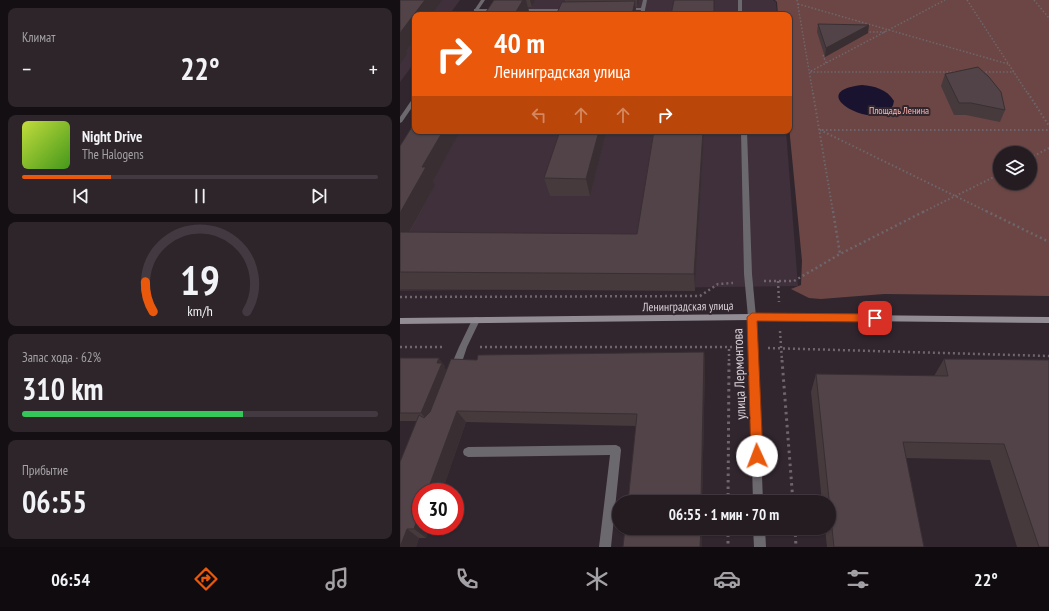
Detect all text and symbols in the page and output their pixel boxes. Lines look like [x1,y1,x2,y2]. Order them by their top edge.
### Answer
text: 40 m [494,24,545,61]
icon: right [428,28,480,80]
text: Климат [22,29,55,46]
text: 22° [180,49,220,88]
text: − [22,55,31,83]
text: + [369,55,378,83]
text: Ленинградская улица [494,60,630,83]
icon: left [528,104,550,126]
icon: ahead [570,104,592,126]
icon: ahead [612,104,634,126]
icon: right [654,104,676,126]
park label: Площадь Ленина [869,104,929,117]
text: Night Drive [82,127,142,146]
text: The Halogens [82,146,144,163]
map controls [993,146,1037,190]
button: layers [993,146,1037,190]
icon: previous [70,185,92,207]
icon: pause [189,185,211,207]
icon: next [308,185,330,207]
text: 19 [180,252,220,305]
street label: Ленинградская улица [641,298,734,314]
text: km/h [187,300,213,319]
pin [858,301,892,335]
icon: arrive [864,307,886,329]
street label: улица Лермонтова [728,328,750,420]
text: Запас хода · 62% [22,349,101,366]
text: 310 km [22,369,103,408]
position arrow [736,435,778,477]
text: Прибытие [22,462,68,479]
text: 06:55 [22,482,87,521]
speed limit sign: 30 [412,483,464,535]
text: 06:55 · 1 мин · 70 m [669,505,779,524]
icon: directions [192,565,220,593]
icon: music [323,565,351,593]
icon: phone [453,565,481,593]
icon: climate [583,565,611,593]
icon: car [713,565,741,593]
icon: filters [844,565,872,593]
text: 06:54 [51,568,90,591]
text: 22° [974,568,998,591]

